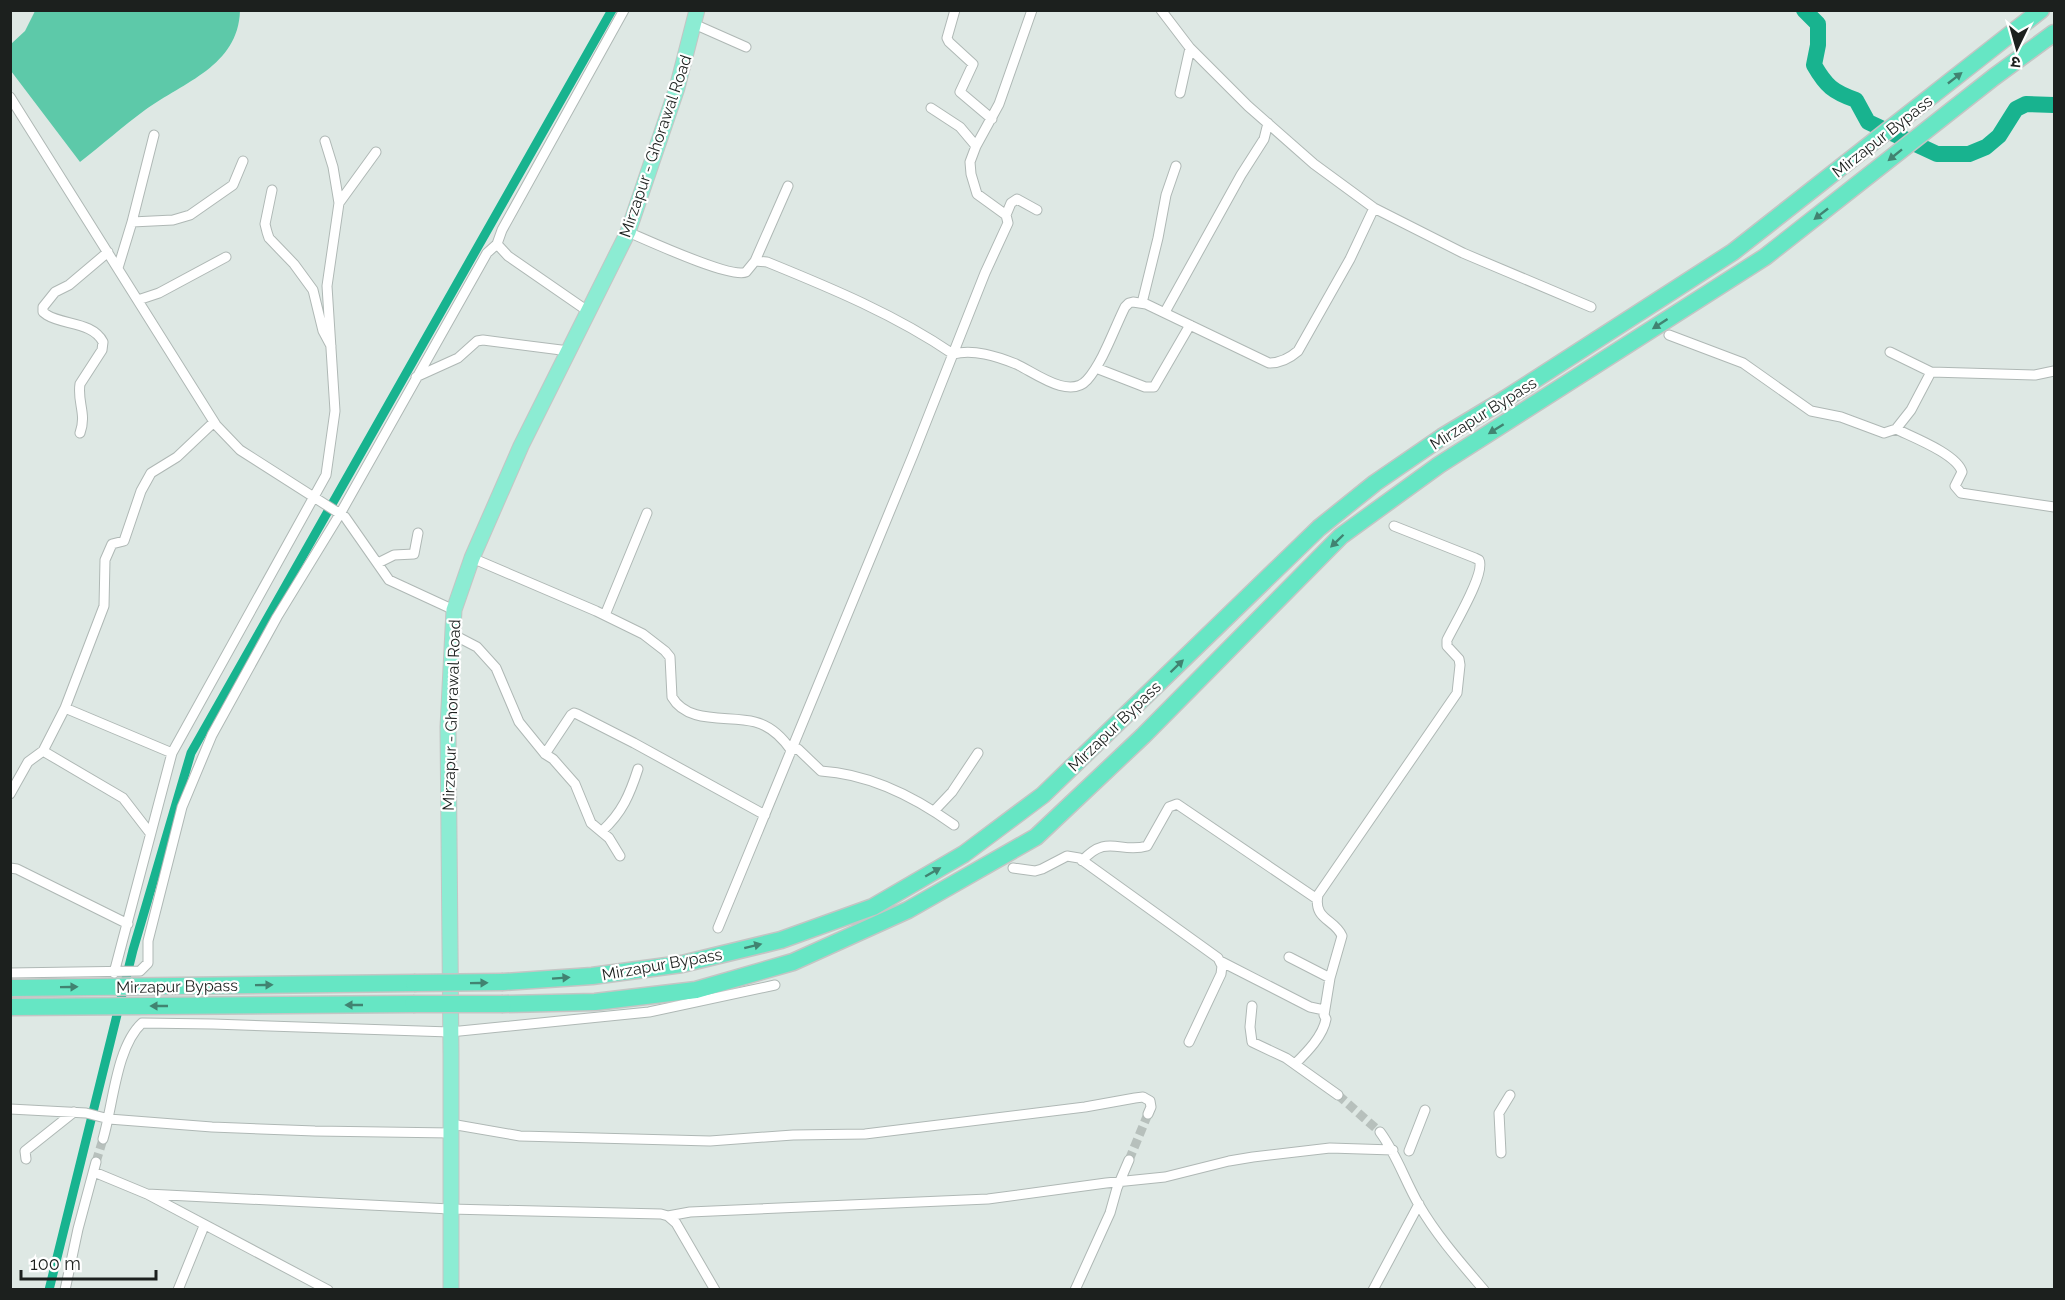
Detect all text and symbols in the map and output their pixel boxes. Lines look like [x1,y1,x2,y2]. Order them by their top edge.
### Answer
north arrow [1987,18,2047,78]
street label: Mirzapur - Ghorawal Road [615,53,696,240]
text: उ [2010,53,2021,72]
one-way arrow [1947,72,1963,85]
street label: Mirzapur Bypass [1829,91,1936,181]
one-way arrow [1887,148,1903,161]
one-way arrow [1813,207,1828,219]
one-way arrow [1652,318,1668,329]
street label: Mirzapur Bypass [1427,373,1540,454]
one-way arrow [1488,424,1504,435]
one-way arrow [1330,534,1344,548]
street label: Mirzapur - Ghorawal Road [439,619,464,811]
one-way arrow [1169,659,1183,673]
street label: Mirzapur Bypass [1064,677,1165,775]
one-way arrow [925,867,941,878]
one-way arrow [744,941,763,951]
street label: Mirzapur Bypass [601,945,724,984]
one-way arrow [552,973,571,983]
street label: Mirzapur Bypass [116,976,238,997]
one-way arrow [470,978,489,987]
one-way arrow [254,980,273,990]
one-way arrow [59,982,78,992]
one-way arrow [345,1000,364,1009]
one-way arrow [150,1001,169,1011]
scale bar [21,1243,156,1281]
text: 100 m [30,1253,81,1274]

